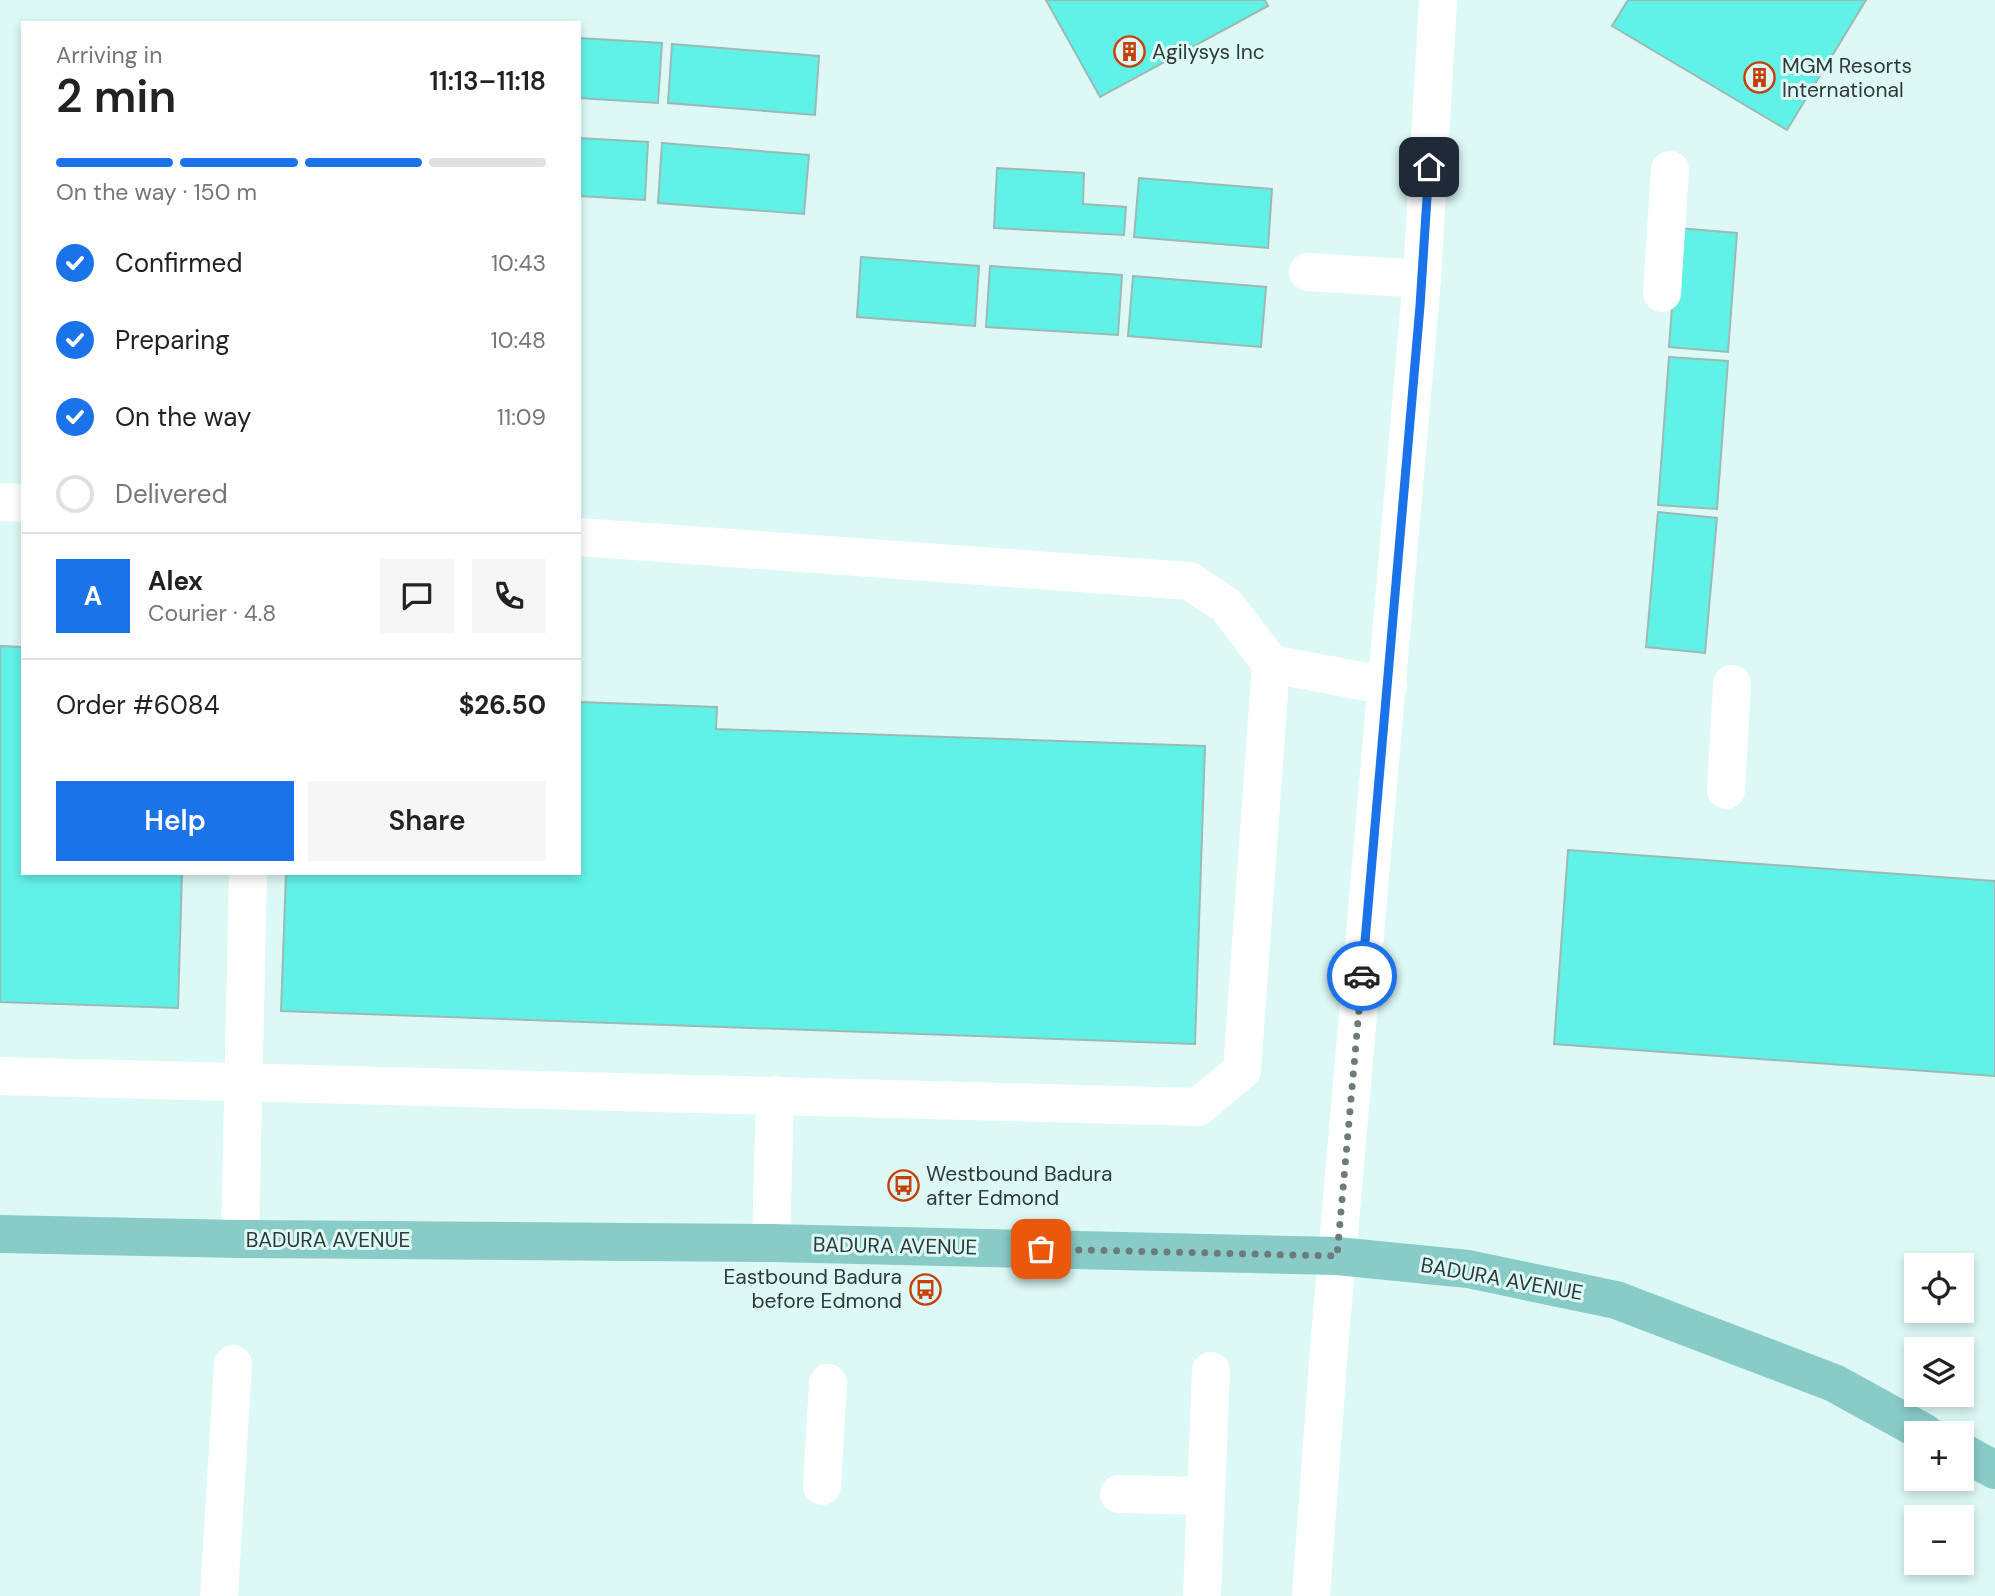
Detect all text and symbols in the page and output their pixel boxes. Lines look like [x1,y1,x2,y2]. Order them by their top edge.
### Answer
building icon: Agilysys Inc [1112,35,1146,69]
place label: Agilysys Inc [1152,38,1265,66]
text: Arriving in [56,40,162,70]
place label: MGM Resorts International [1782,52,1912,104]
building icon: MGM Resorts International [1742,61,1776,95]
text: 11:13–11:18 [430,64,546,98]
text: 2 min [56,66,176,126]
pin [1399,137,1459,197]
icon: home [1410,148,1448,186]
text: On the way · 150 m [56,177,257,207]
icon: check [56,244,94,282]
text: Confirmed [115,246,242,280]
text: 10:43 [491,248,546,278]
icon: check [56,321,94,359]
text: Preparing [115,323,230,357]
text: 10:48 [491,325,546,355]
icon: check [56,398,94,436]
text: On the way [115,400,251,434]
text: 11:09 [497,402,546,432]
text: Delivered [115,477,228,511]
button: chat [380,559,454,633]
button: phone [472,559,546,633]
text: Alex [148,564,203,598]
text: A [84,579,102,613]
text: Courier · 4.8 [148,598,276,628]
text: Order #6084 [56,688,219,722]
text: $26.50 [459,688,546,722]
button: Help [56,781,294,861]
button: Share [308,781,546,861]
courier [1327,941,1397,1011]
icon: car [1343,957,1381,995]
place label: Westbound Badura after Edmond [926,1160,1112,1212]
bus stop icon: Westbound Badura after Edmond [886,1169,920,1203]
pin [1011,1219,1071,1279]
street label: BADURA AVENUE [246,1226,410,1254]
icon: bag [1022,1230,1060,1268]
street label: BADURA AVENUE [813,1231,977,1261]
street label: BADURA AVENUE [1419,1251,1585,1307]
map controls [1904,1253,1974,1575]
button: locate [1904,1253,1974,1323]
place label: Eastbound Badura before Edmond [723,1263,902,1315]
bus stop icon: Eastbound Badura before Edmond [908,1272,942,1306]
button: layers [1904,1337,1974,1407]
button: + [1904,1421,1974,1491]
button: − [1904,1505,1974,1575]

